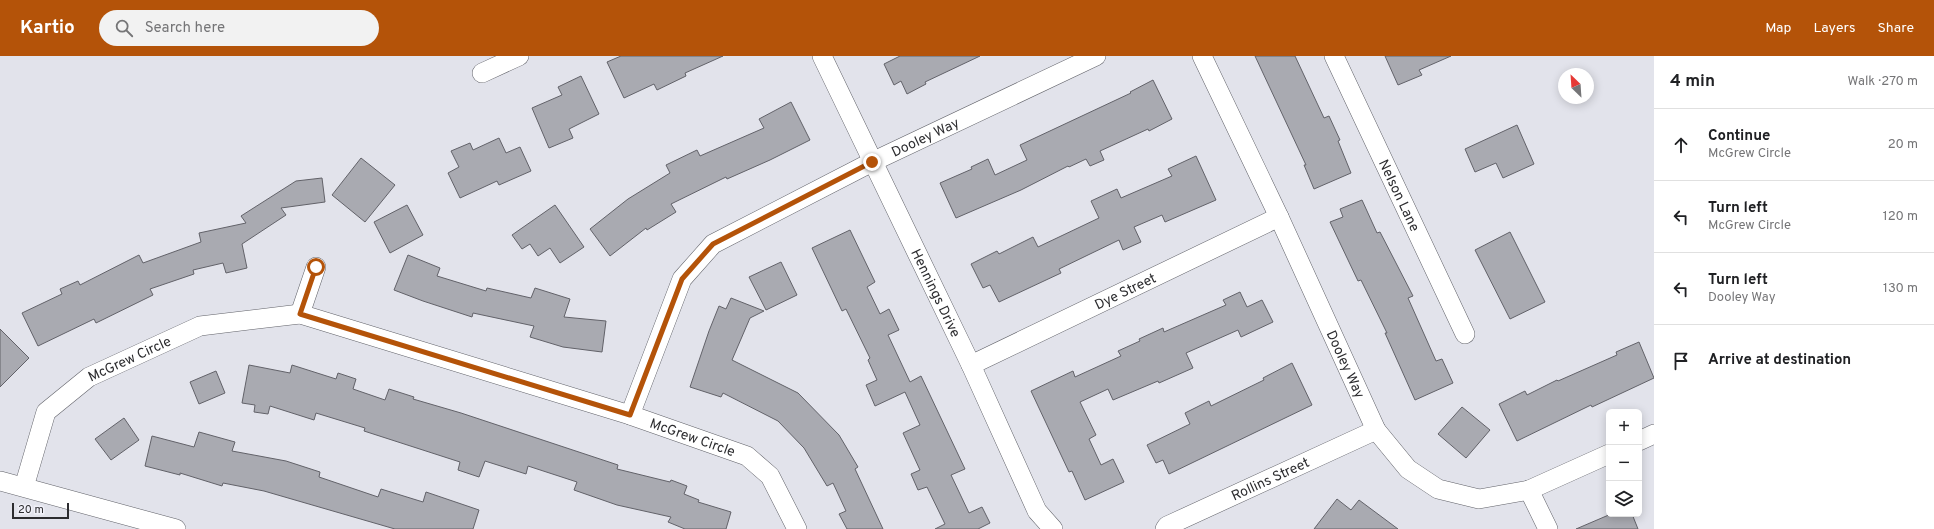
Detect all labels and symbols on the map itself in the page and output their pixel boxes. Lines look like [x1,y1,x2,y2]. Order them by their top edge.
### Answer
north arrow [1558,68,1594,104]
street label: Dooley Way [889,115,962,161]
route end [863,153,881,171]
street label: Nelson Lane [1374,157,1423,235]
street label: Hennings Drive [906,247,963,341]
route start [307,258,325,276]
street label: Dye Street [1092,270,1159,314]
street label: Dooley Way [1322,328,1367,401]
street label: McGrew Circle [86,333,174,386]
street label: McGrew Circle [647,416,737,461]
street label: Rollins Street [1229,455,1312,505]
scale bar [12,501,69,520]

